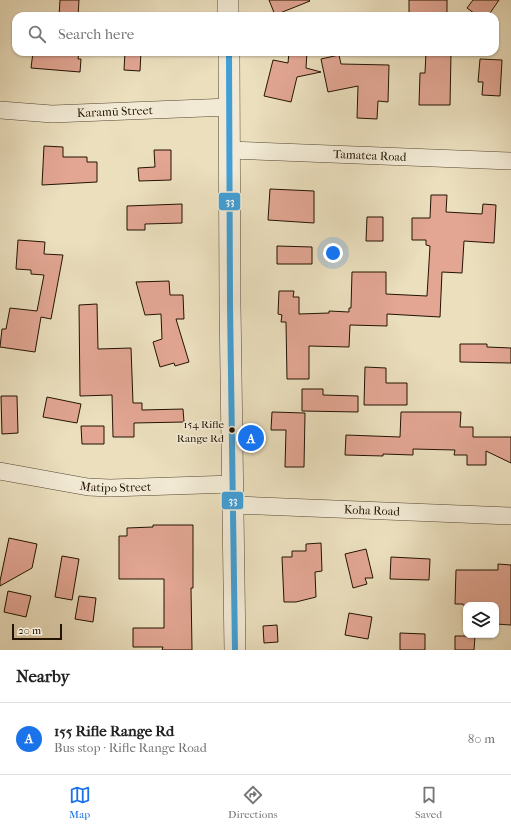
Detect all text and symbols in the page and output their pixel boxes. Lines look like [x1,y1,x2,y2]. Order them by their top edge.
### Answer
search box [12,12,499,56]
icon: search [26,23,48,45]
text: Search here [58,25,134,43]
street label: Karamū Street [77,103,154,120]
street label: Tamatea Road [333,147,407,164]
line badge: 33 [218,192,241,211]
text: 33 [225,195,235,208]
your location [323,243,343,263]
place label: 154 Rifle Range Rd [177,418,225,445]
pin: A [238,423,264,453]
marker: 154 Rifle Range Rd [227,425,237,435]
street label: Matipo Street [79,479,152,495]
line badge: 33 [221,491,244,510]
text: 33 [228,494,238,507]
street label: Koha Road [344,502,401,519]
map controls [463,602,499,638]
button: layers [463,602,499,638]
scale bar [12,622,62,641]
text: 20 m [18,624,41,637]
text: Nearby [16,666,70,686]
text: 155 Rifle Range Rd [54,722,174,740]
text: A [25,731,33,746]
text: 80 m [468,731,495,746]
text: Bus stop · Rifle Range Road [54,740,207,755]
tab: Map [69,784,91,821]
tab: Directions [228,784,278,821]
tab: Saved [415,784,442,821]

